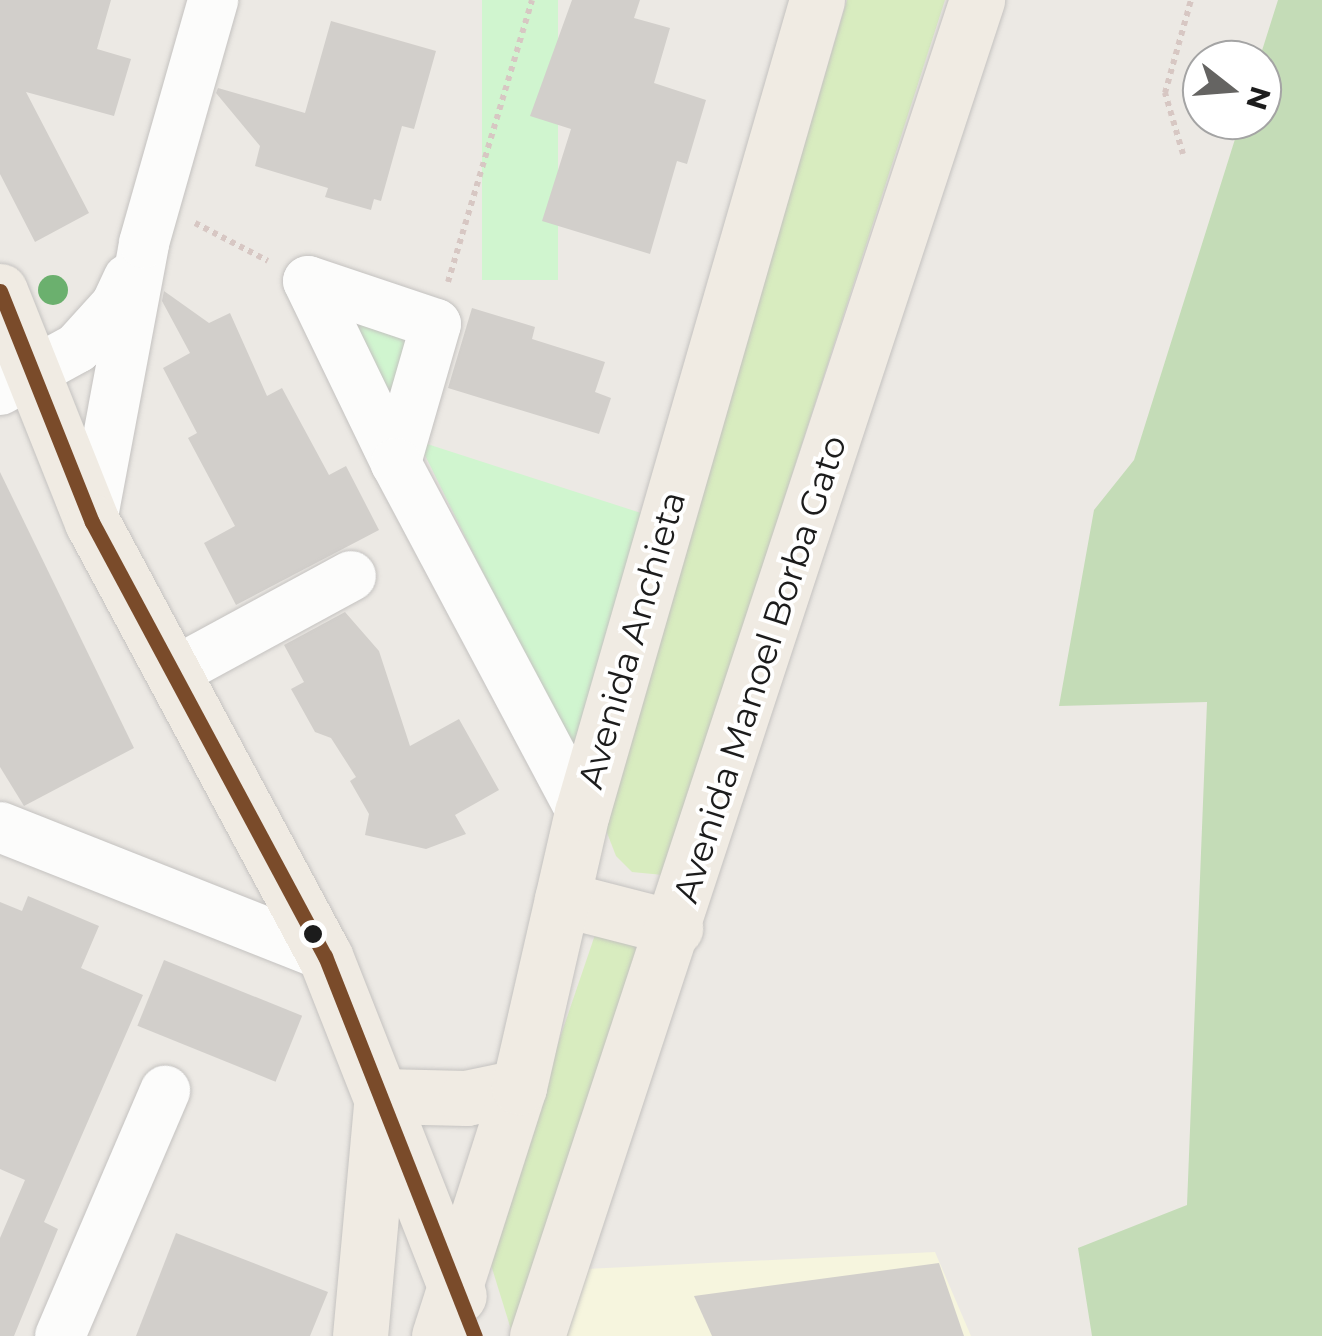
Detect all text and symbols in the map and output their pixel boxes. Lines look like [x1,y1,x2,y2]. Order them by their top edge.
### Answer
north arrow [1182,40,1282,140]
text: N [1239,82,1278,114]
street label: Avenida Manoel Borba Gato [665,430,855,908]
street label: Avenida Anchieta [570,487,694,793]
unlabelled marker [303,924,323,944]

